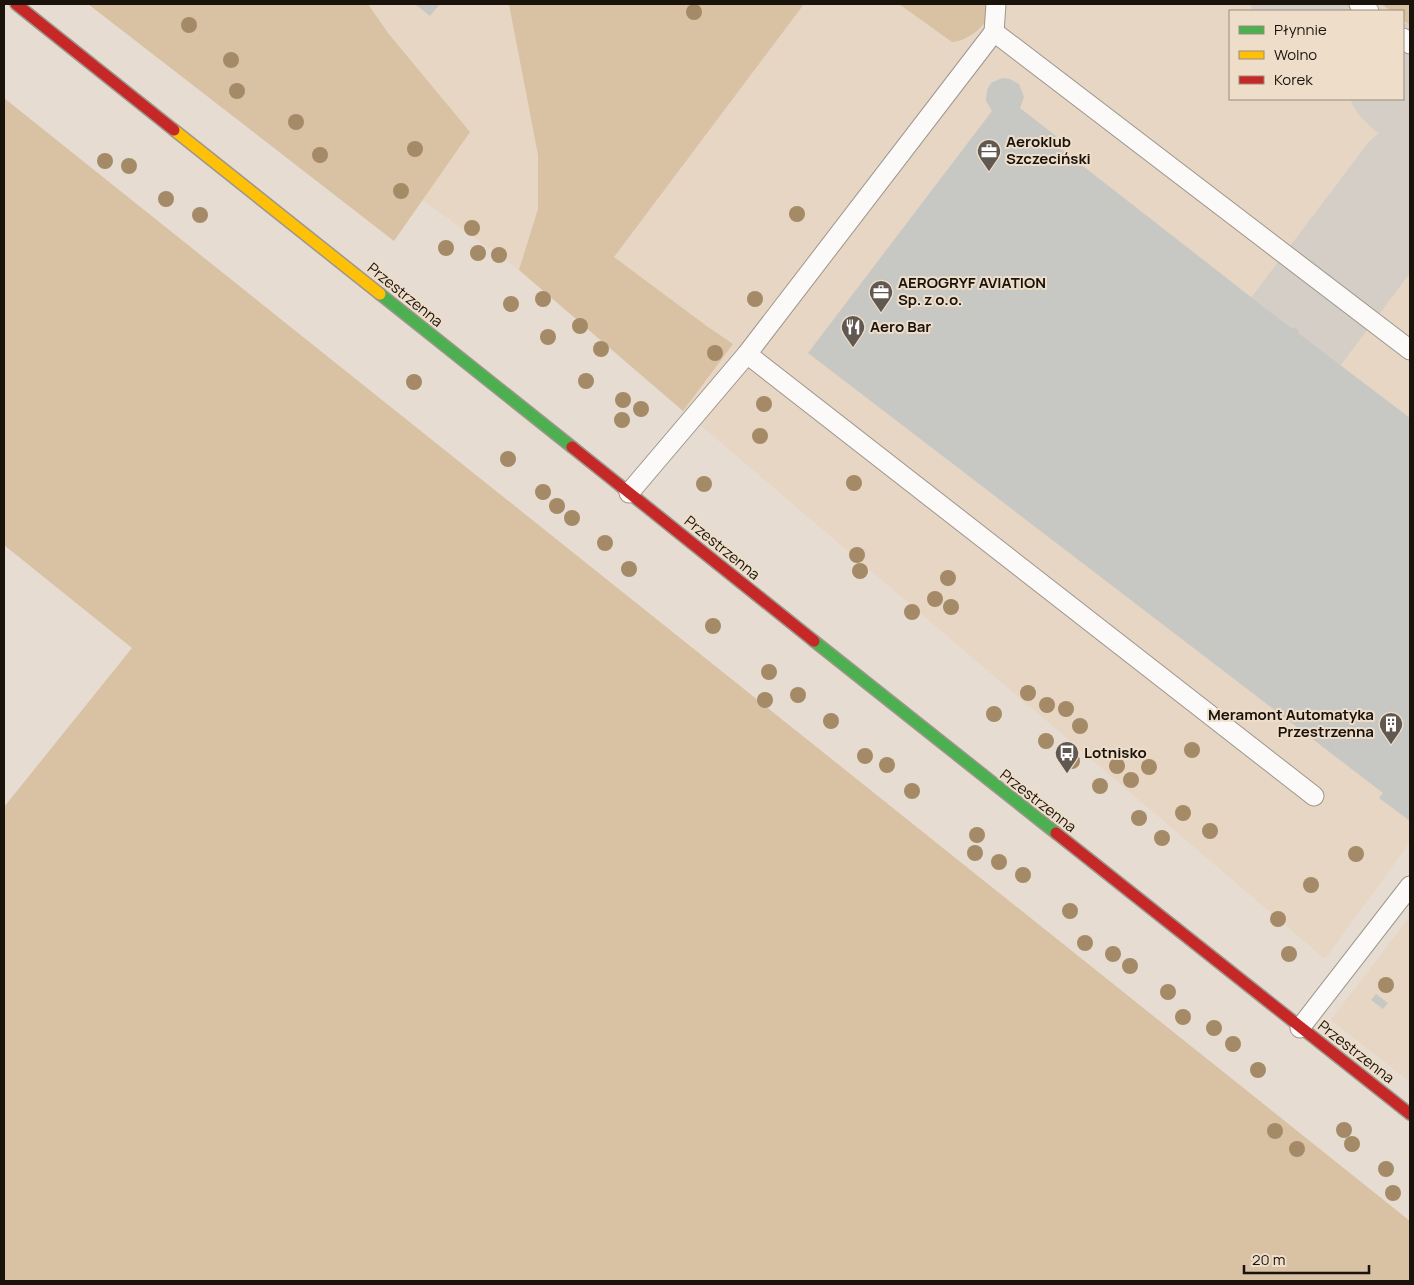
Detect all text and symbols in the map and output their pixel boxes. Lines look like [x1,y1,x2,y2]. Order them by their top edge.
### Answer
legend [1229,10,1404,100]
text: Płynnie [1274,19,1327,40]
text: Wolno [1274,44,1317,65]
text: Korek [1274,69,1313,90]
place label: Aeroklub Szczeciński [1006,131,1091,169]
office icon: Aeroklub Szczeciński [976,138,1002,172]
street label: Przestrzenna [363,258,448,332]
place label: AEROGRYF AVIATION Sp. z o.o. [898,272,1046,310]
office icon: AEROGRYF AVIATION Sp. z o.o. [868,279,894,313]
restaurant icon: Aero Bar [840,314,866,348]
place label: Aero Bar [870,316,931,337]
street label: Przestrzenna [680,511,765,585]
place label: Meramont Automatyka Przestrzenna [1208,704,1374,742]
building icon: Meramont Automatyka Przestrzenna [1378,711,1404,745]
bus stop icon: Lotnisko [1054,740,1080,774]
place label: Lotnisko [1084,742,1147,763]
street label: Przestrzenna [996,764,1081,837]
street label: Przestrzenna [1314,1015,1399,1088]
scale bar [1244,1242,1369,1274]
text: 20 m [1252,1249,1285,1270]

